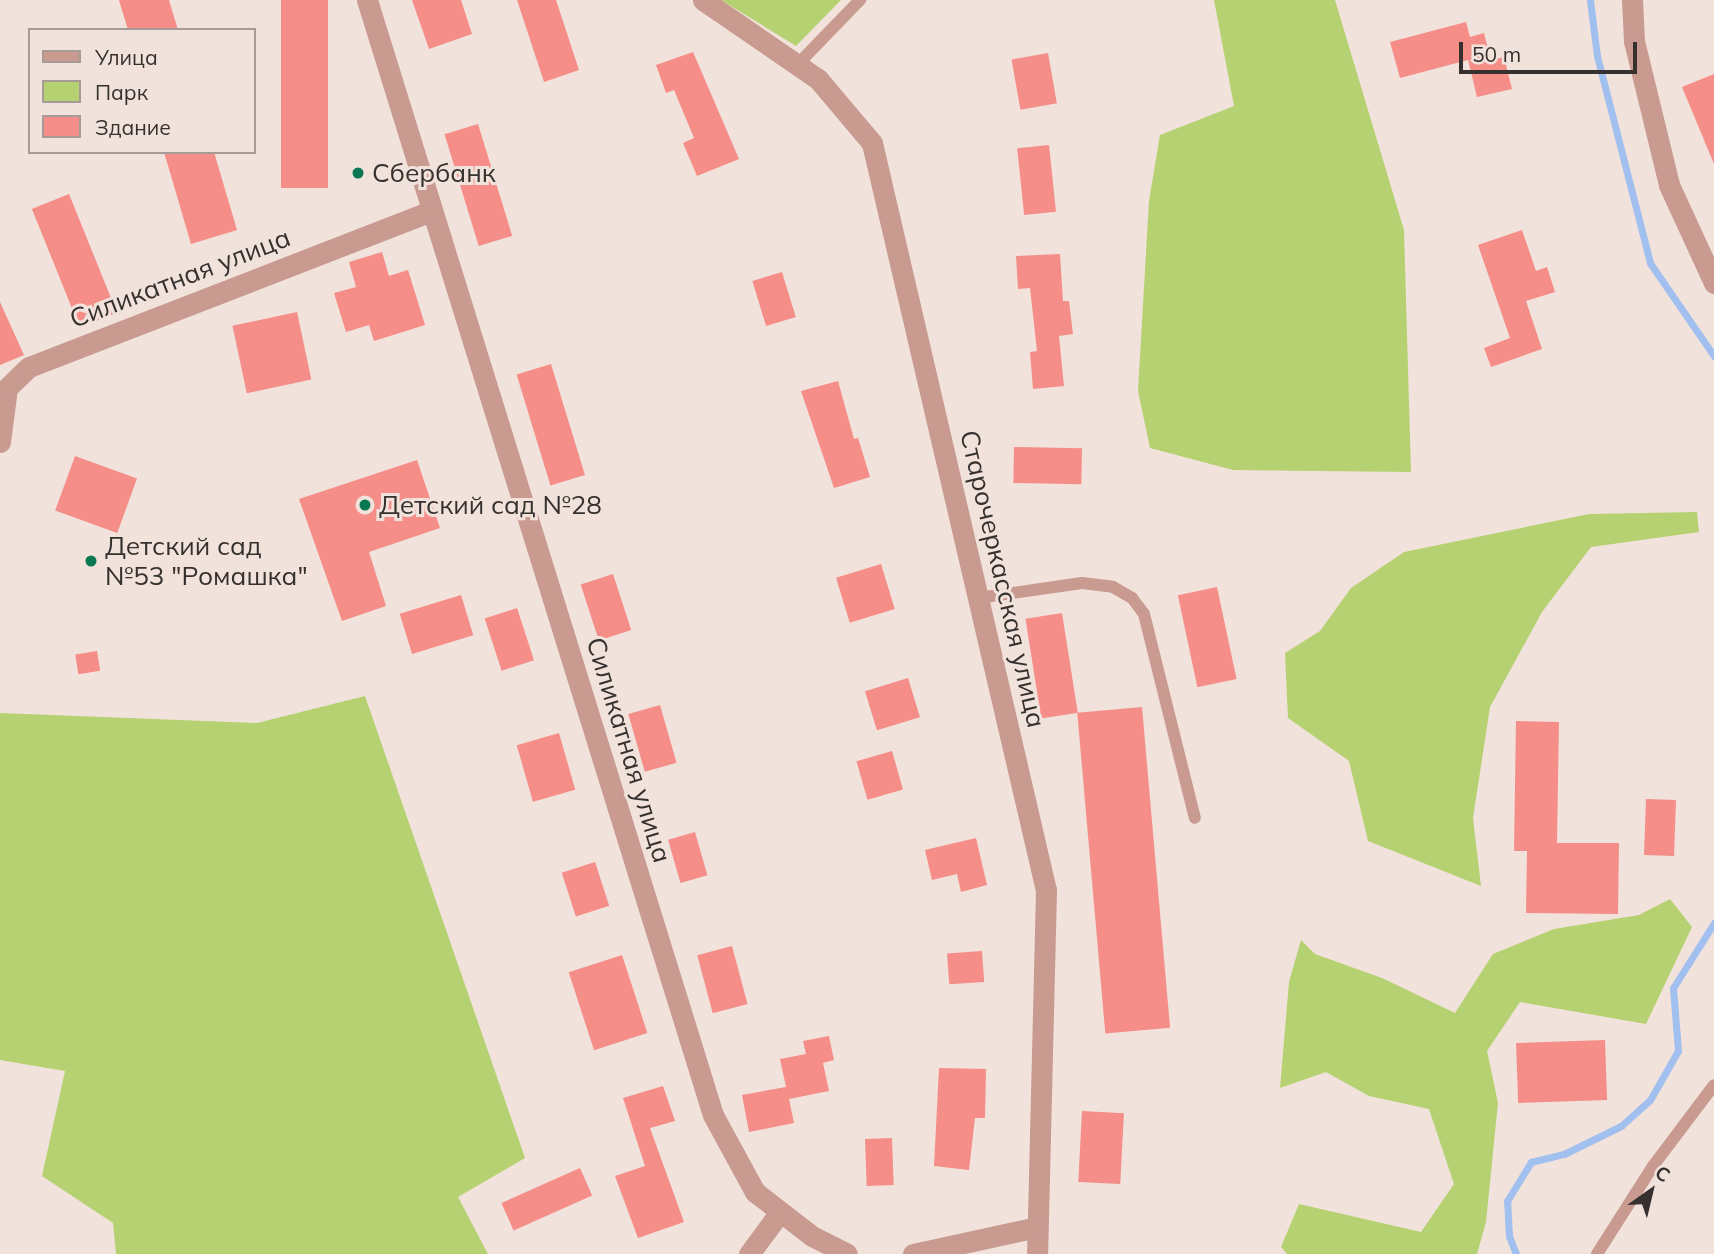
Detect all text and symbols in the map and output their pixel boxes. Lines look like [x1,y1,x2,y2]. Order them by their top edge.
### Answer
legend [28,28,256,154]
scale bar [1462,28,1640,72]
text: 50 m [1472,41,1521,67]
text: Улица [95,44,158,70]
text: Парк [95,79,148,105]
text: Здание [95,114,171,140]
place label: Сбербанк [372,157,496,189]
marker: Сбербанк [350,165,366,181]
street label: Силикатная улица [65,222,295,334]
street label: Старочеркасская улица [954,427,1052,731]
place label: Детский сад №28 [379,489,602,521]
marker: Детский сад №28 [357,497,373,513]
place label: Детский сад №53 "Ромашка" [105,530,308,592]
marker: Детский сад №53 "Ромашка" [83,553,99,569]
street label: Силикатная улица [580,634,678,866]
north arrow [1616,1156,1686,1226]
text: С [1651,1160,1675,1187]

